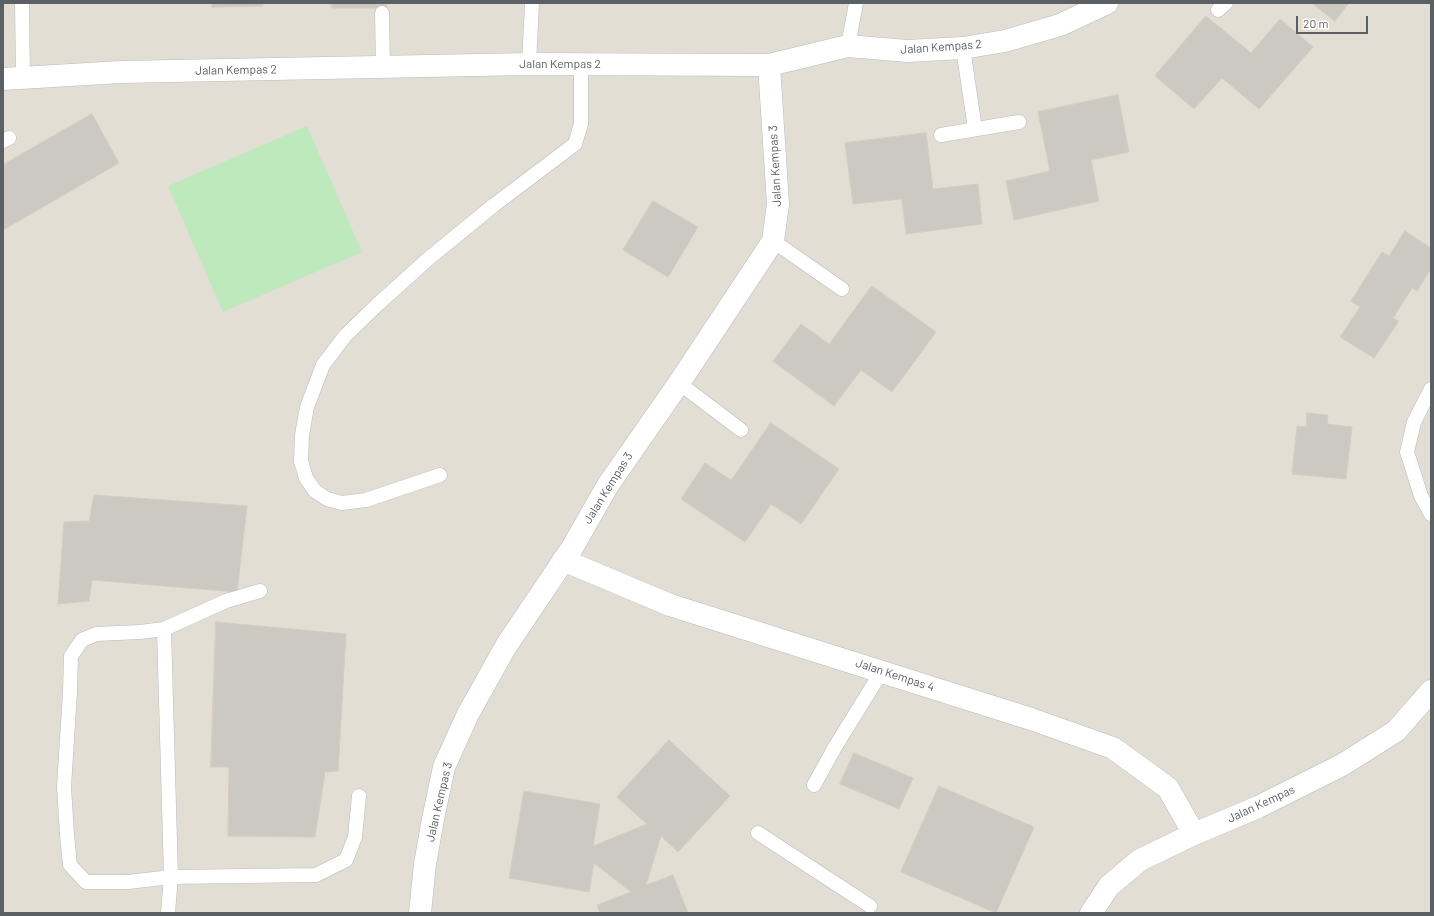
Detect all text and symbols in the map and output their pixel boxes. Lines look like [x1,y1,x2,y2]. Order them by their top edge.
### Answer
scale bar [1298,8,1370,34]
text: 20 m [1303,16,1329,30]
street label: Jalan Kempas 2 [900,37,982,57]
street label: Jalan Kempas 2 [519,57,601,71]
street label: Jalan Kempas 2 [195,62,277,78]
street label: Jalan Kempas 3 [766,125,784,207]
street label: Jalan Kempas 3 [580,450,636,526]
street label: Jalan Kempas 4 [854,656,936,694]
street label: Jalan Kempas 3 [423,761,455,843]
street label: Jalan Kempas [1225,782,1297,826]

